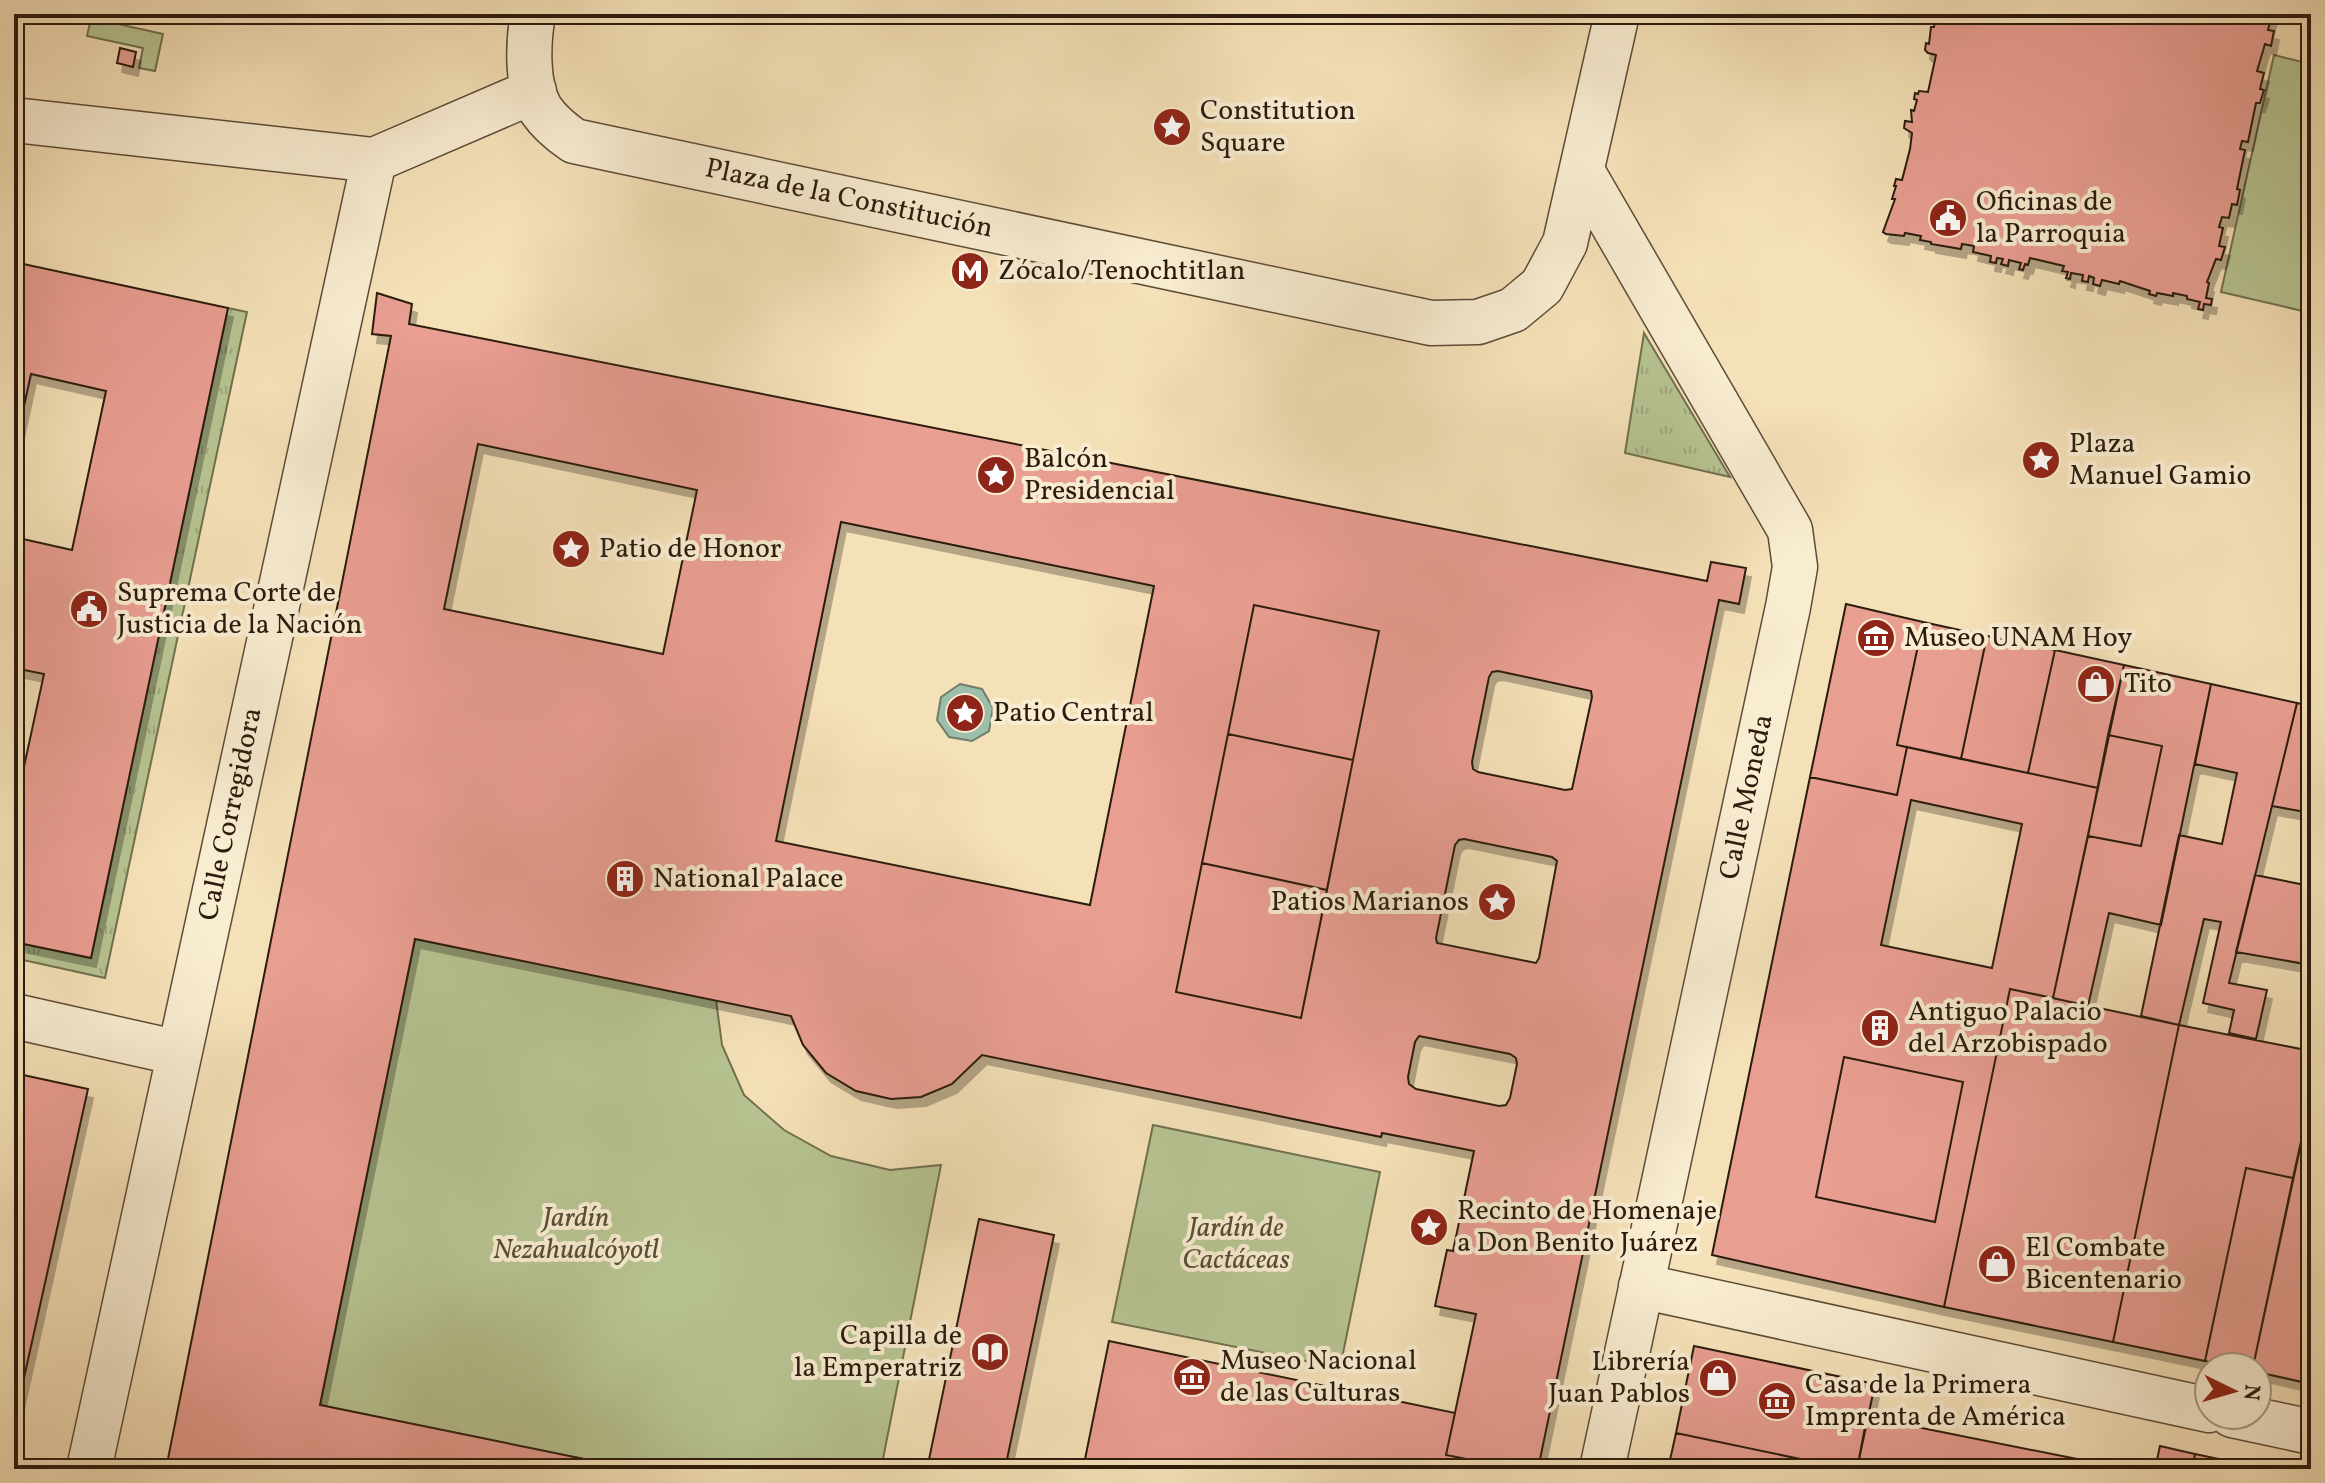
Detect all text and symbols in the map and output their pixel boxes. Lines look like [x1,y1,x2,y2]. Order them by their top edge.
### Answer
place label: Constitution Square [1200,92,1356,163]
place icon: Constitution Square [1151,106,1193,148]
street label: Plaza de la Constitución [702,149,996,249]
place label: Oficinas de la Parroquia [1976,183,2126,254]
public building icon: Oficinas de la Parroquia [1927,197,1969,239]
metro station icon: Zócalo/Tenochtitlan [949,250,991,292]
place label: Zócalo/Tenochtitlan [998,252,1245,291]
place label: Plaza Manuel Gamio [2069,425,2251,496]
place icon: Plaza Manuel Gamio [2020,439,2062,481]
place label: Balcón Presidencial [1024,440,1175,511]
place icon: Balcón Presidencial [975,454,1017,496]
place icon: Patio de Honor [550,528,592,570]
place label: Patio de Honor [599,530,782,569]
place label: Suprema Corte de Justicia de la Nación [117,574,363,645]
public building icon: Suprema Corte de Justicia de la Nación [68,588,110,630]
museum icon: Museo UNAM Hoy [1855,617,1897,659]
place label: Museo UNAM Hoy [1904,619,2132,658]
shop icon: Tito [2075,663,2117,705]
place label: Tito [2124,665,2172,704]
place icon: Patio Central [944,692,986,734]
place label: Patio Central [993,694,1154,733]
street label: Calle Corregidora [189,704,273,924]
street label: Calle Moneda [1710,711,1784,883]
building icon: National Palace [604,858,646,900]
place label: National Palace [653,860,843,899]
place icon: Patios Marianos [1476,881,1518,923]
place label: Patios Marianos [1271,883,1469,922]
place label: Antiguo Palacio del Arzobispado [1908,993,2108,1064]
building icon: Antiguo Palacio del Arzobispado [1859,1007,1901,1049]
place label: Recinto de Homenaje a Don Benito Juárez [1457,1192,1717,1263]
park label: Jardín Nezahualcóyotl [493,1199,659,1270]
place icon: Recinto de Homenaje a Don Benito Juárez [1408,1206,1450,1248]
park label: Jardín de Cactáceas [1182,1209,1290,1280]
place label: El Combate Bicentenario [2025,1229,2182,1300]
shop icon: El Combate Bicentenario [1976,1243,2018,1285]
place label: Capilla de la Emperatriz [794,1317,962,1388]
library icon: Capilla de la Emperatriz [969,1331,1011,1373]
place label: Museo Nacional de las Culturas [1220,1342,1417,1413]
place label: Librería Juan Pablos [1548,1343,1690,1414]
north arrow [2193,1351,2273,1431]
museum icon: Museo Nacional de las Culturas [1171,1356,1213,1398]
shop icon: Librería Juan Pablos [1697,1357,1739,1399]
place label: Casa de la Primera Imprenta de América [1805,1366,2066,1437]
museum icon: Casa de la Primera Imprenta de América [1756,1380,1798,1422]
text: N [2234,1383,2267,1402]

